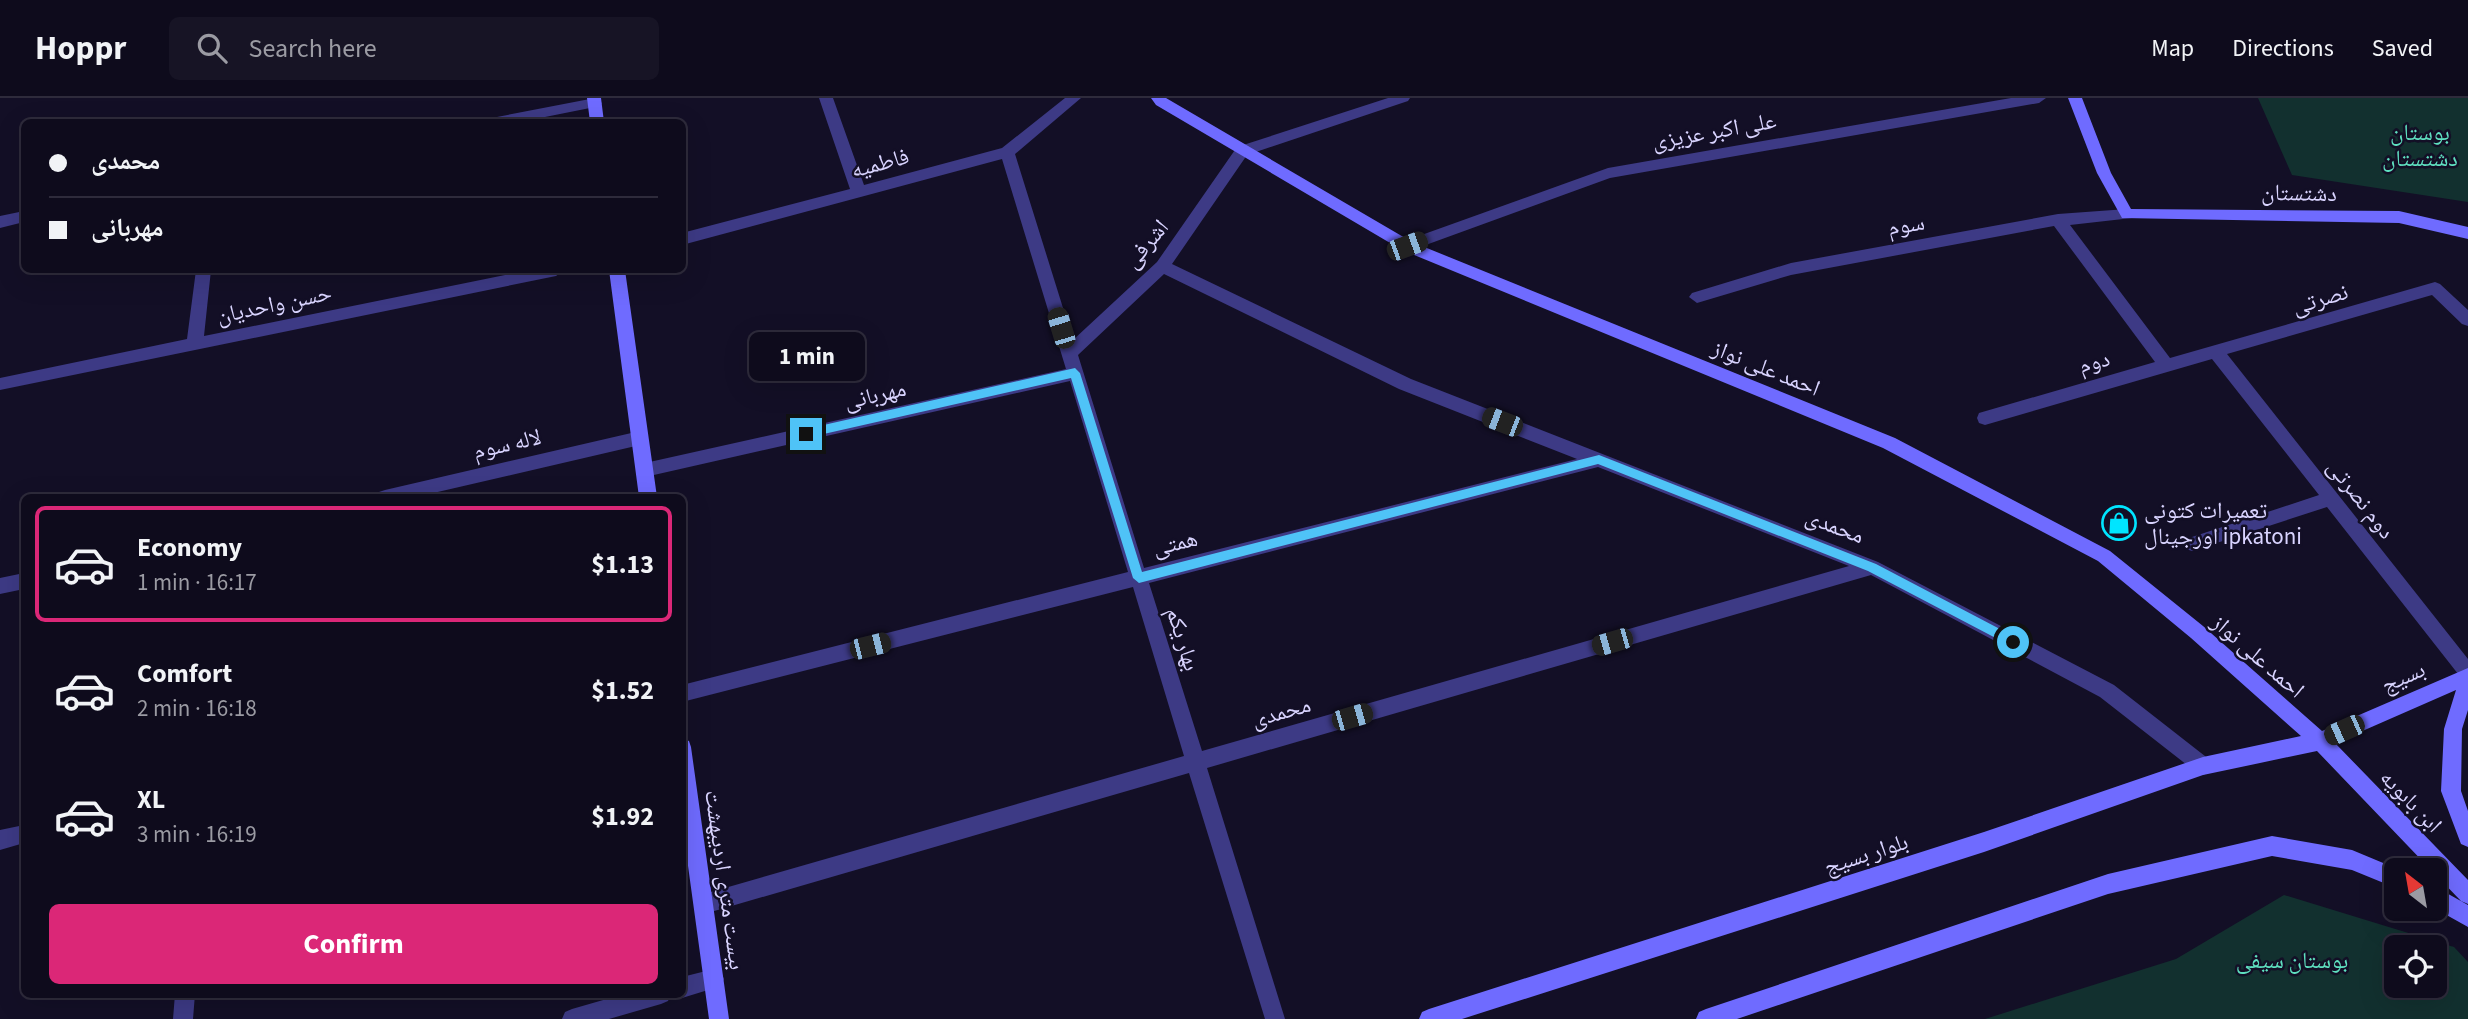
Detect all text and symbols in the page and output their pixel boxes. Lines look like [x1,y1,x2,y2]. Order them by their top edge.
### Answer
search box [169,17,659,80]
text: Hoppr [35,25,127,72]
icon: search [193,29,231,67]
text: Search here [249,30,377,67]
text: Map [2151,31,2194,66]
text: Directions [2232,31,2334,66]
text: Saved [2372,31,2433,66]
street label: علی اکبر عزیزی [1649,104,1779,158]
park label: بوستان دشتستان [2382,116,2458,175]
street label: فاطمیه [847,139,913,187]
text: محمدی [91,142,160,179]
street label: دشتستان [2261,176,2337,210]
street label: سوم [1885,206,1927,244]
text: مهربانی [91,209,164,246]
street label: اشرفی [1116,212,1176,276]
car [1384,229,1431,263]
street label: نصرتی [2288,275,2352,323]
street label: حسن واحدیان [213,276,335,332]
car [1045,305,1078,351]
street label: احمد علی نواز [1706,331,1825,405]
callout: 1 min [748,332,864,382]
text: 1 min [779,340,835,373]
street label: دوم [2074,342,2114,382]
street label: مهربانی [841,372,909,418]
car [1479,405,1526,439]
route end [790,418,822,450]
street label: لاله سوم [470,420,544,468]
street label: دوم نصرتی [2319,452,2403,546]
place label: تعمیرات کتونی اورجینال ipkatoni [2144,494,2302,553]
street label: محمدی [1801,500,1869,552]
shop icon: تعمیرات کتونی اورجینال ipkatoni [2100,504,2138,542]
street label: همتی [1149,522,1201,564]
text: Economy [137,529,242,566]
icon: car [53,533,116,596]
text: $1.13 [591,546,654,583]
text: 1 min · 16:17 [137,566,257,599]
street label: بهار یکم [1158,603,1208,675]
street label: احمد علی نواز [2203,605,2312,706]
car [1589,626,1636,658]
route start [1997,626,2029,658]
car [848,631,893,661]
street label: بسیج [2376,653,2430,701]
text: Comfort [137,655,232,692]
icon: car [53,659,116,722]
text: $1.52 [591,672,654,709]
street label: محمدی [1247,688,1315,736]
text: 2 min · 16:18 [137,692,257,725]
car [1329,701,1376,733]
car [2321,712,2368,748]
street label: ابن بابویه [2372,762,2450,840]
text: XL [137,781,165,818]
icon: car [53,785,116,848]
street label: بیست متری اردیبهشت [696,788,754,972]
text: $1.92 [591,798,654,835]
text: 3 min · 16:19 [137,818,257,851]
street label: بلوار بسیج [1820,825,1912,883]
north arrow [2384,858,2446,920]
map controls [2384,858,2447,998]
button: Confirm [49,904,658,984]
button: locate [2384,935,2447,998]
park label: بوستان سیفی [2236,944,2348,977]

